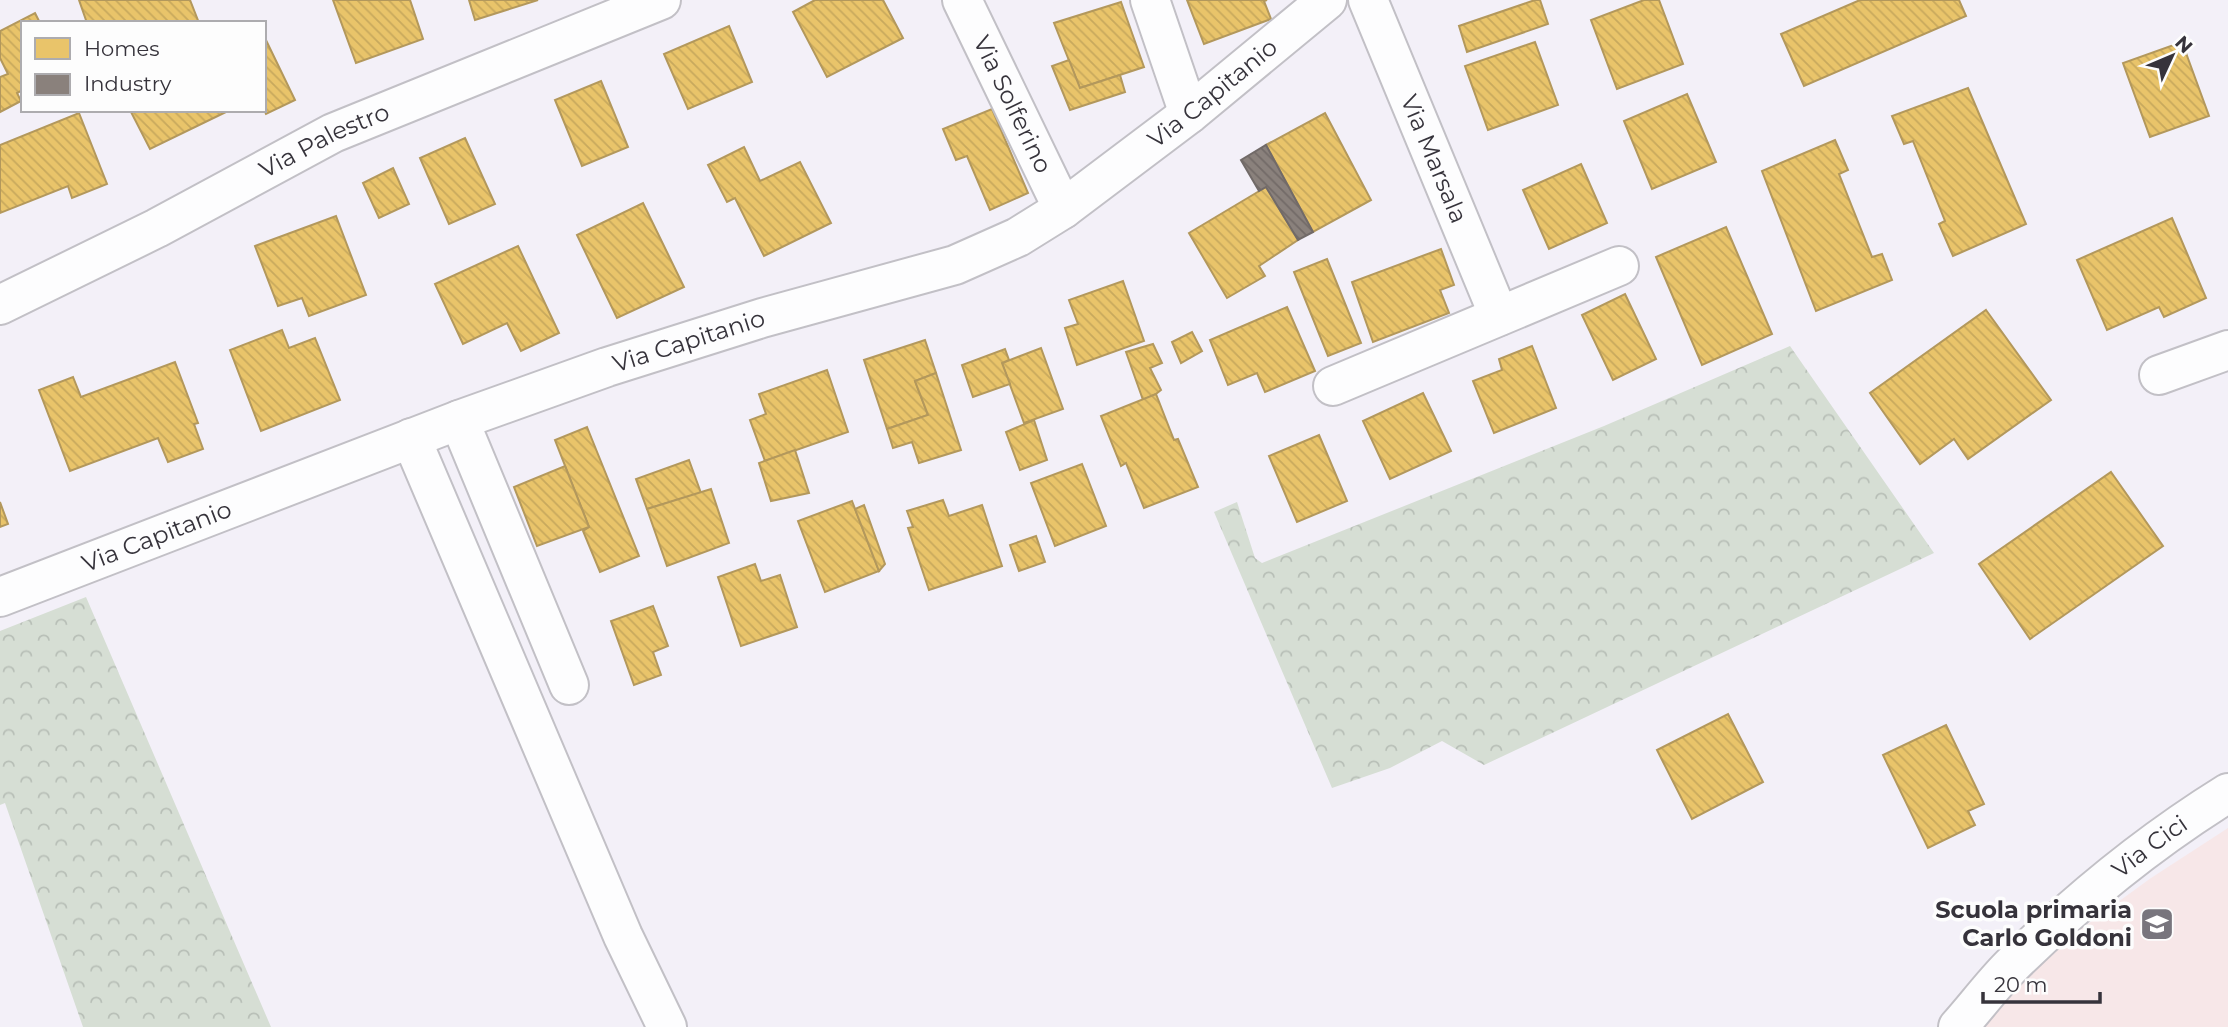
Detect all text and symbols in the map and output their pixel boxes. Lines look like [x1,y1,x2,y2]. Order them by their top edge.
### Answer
legend [21,21,266,112]
north arrow [2137,21,2207,91]
street label: Via Solferino [967,31,1058,178]
text: N [2170,31,2197,58]
street label: Via Capitanio [1142,32,1283,154]
text: Homes [84,36,159,61]
text: Industry [84,71,172,96]
street label: Via Marsala [1395,90,1474,227]
street label: Via Palestro [254,97,394,184]
street label: Via Capitanio [609,303,768,378]
street label: Via Capitanio [78,494,236,578]
street label: Via Cici [2106,809,2193,884]
place label: Scuola primaria Carlo Goldoni [1935,895,2132,952]
school or university icon: Scuola primaria Carlo Goldoni [2138,905,2176,943]
scale bar [1983,960,2100,1004]
text: 20 m [1994,972,2048,997]

